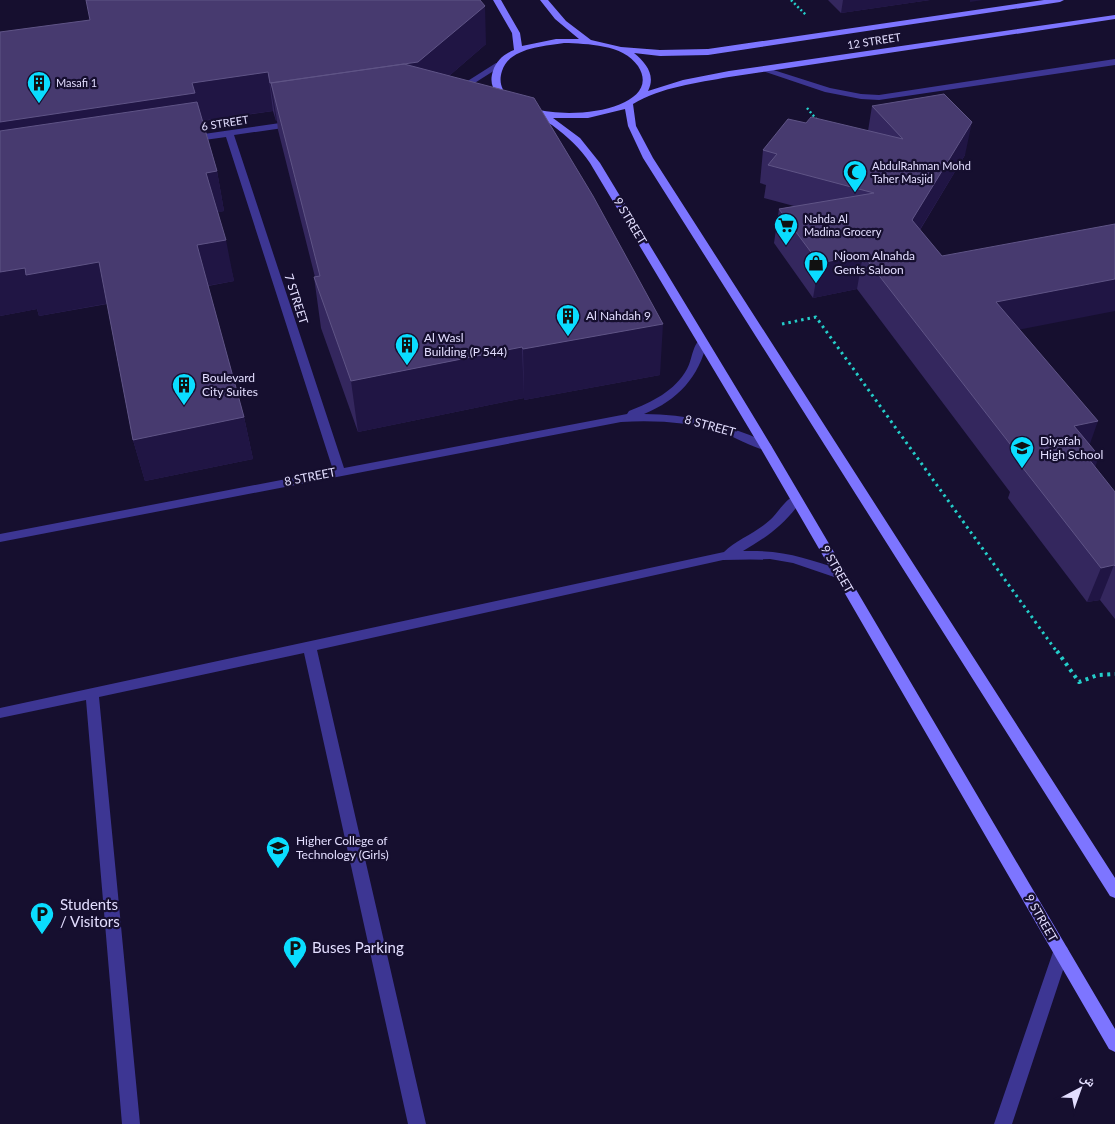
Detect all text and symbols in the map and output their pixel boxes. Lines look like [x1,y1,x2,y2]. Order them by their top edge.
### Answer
street label: 12 STREET [846,30,902,51]
building icon: Masafi 1 [26,70,52,104]
place label: Masafi 1 [56,76,97,89]
street label: 6 STREET [200,112,250,133]
mosque icon: AbdulRahman Mohd Taher Masjid [842,159,868,193]
place label: AbdulRahman Mohd Taher Masjid [872,159,971,185]
street label: 9 STREET [611,195,650,247]
supermarket icon: Nahda Al Madina Grocery [773,212,799,246]
place label: Nahda Al Madina Grocery [804,212,882,238]
place label: Njoom Alnahda Gents Saloon [834,248,915,277]
shop icon: Njoom Alnahda Gents Saloon [803,250,829,284]
street label: 7 STREET [281,272,312,326]
building icon: Al Nahdah 9 [555,303,581,337]
place label: Al Nahdah 9 [586,308,651,323]
place label: Al Wasl Building (P 544) [424,330,507,359]
building icon: Al Wasl Building (P 544) [394,332,420,366]
place label: Boulevard City Suites [202,370,258,399]
building icon: Boulevard City Suites [171,372,197,406]
street label: 8 STREET [683,412,737,440]
place label: Diyafah High School [1040,433,1103,462]
school or university icon: Diyafah High School [1009,435,1035,469]
street label: 8 STREET [283,464,337,489]
street label: 9 STREET [818,542,857,595]
place label: Higher College of Technology (Girls) [296,833,389,862]
school or university icon: Higher College of Technology (Girls) [265,835,291,869]
street label: 9 STREET [1022,891,1061,944]
place label: Students / Visitors [60,895,120,930]
parking icon: Students / Visitors [29,901,55,935]
parking icon: Buses Parking [282,935,308,969]
place label: Buses Parking [312,938,404,956]
north arrow [1055,1064,1105,1114]
text: ش [1077,1068,1100,1091]

